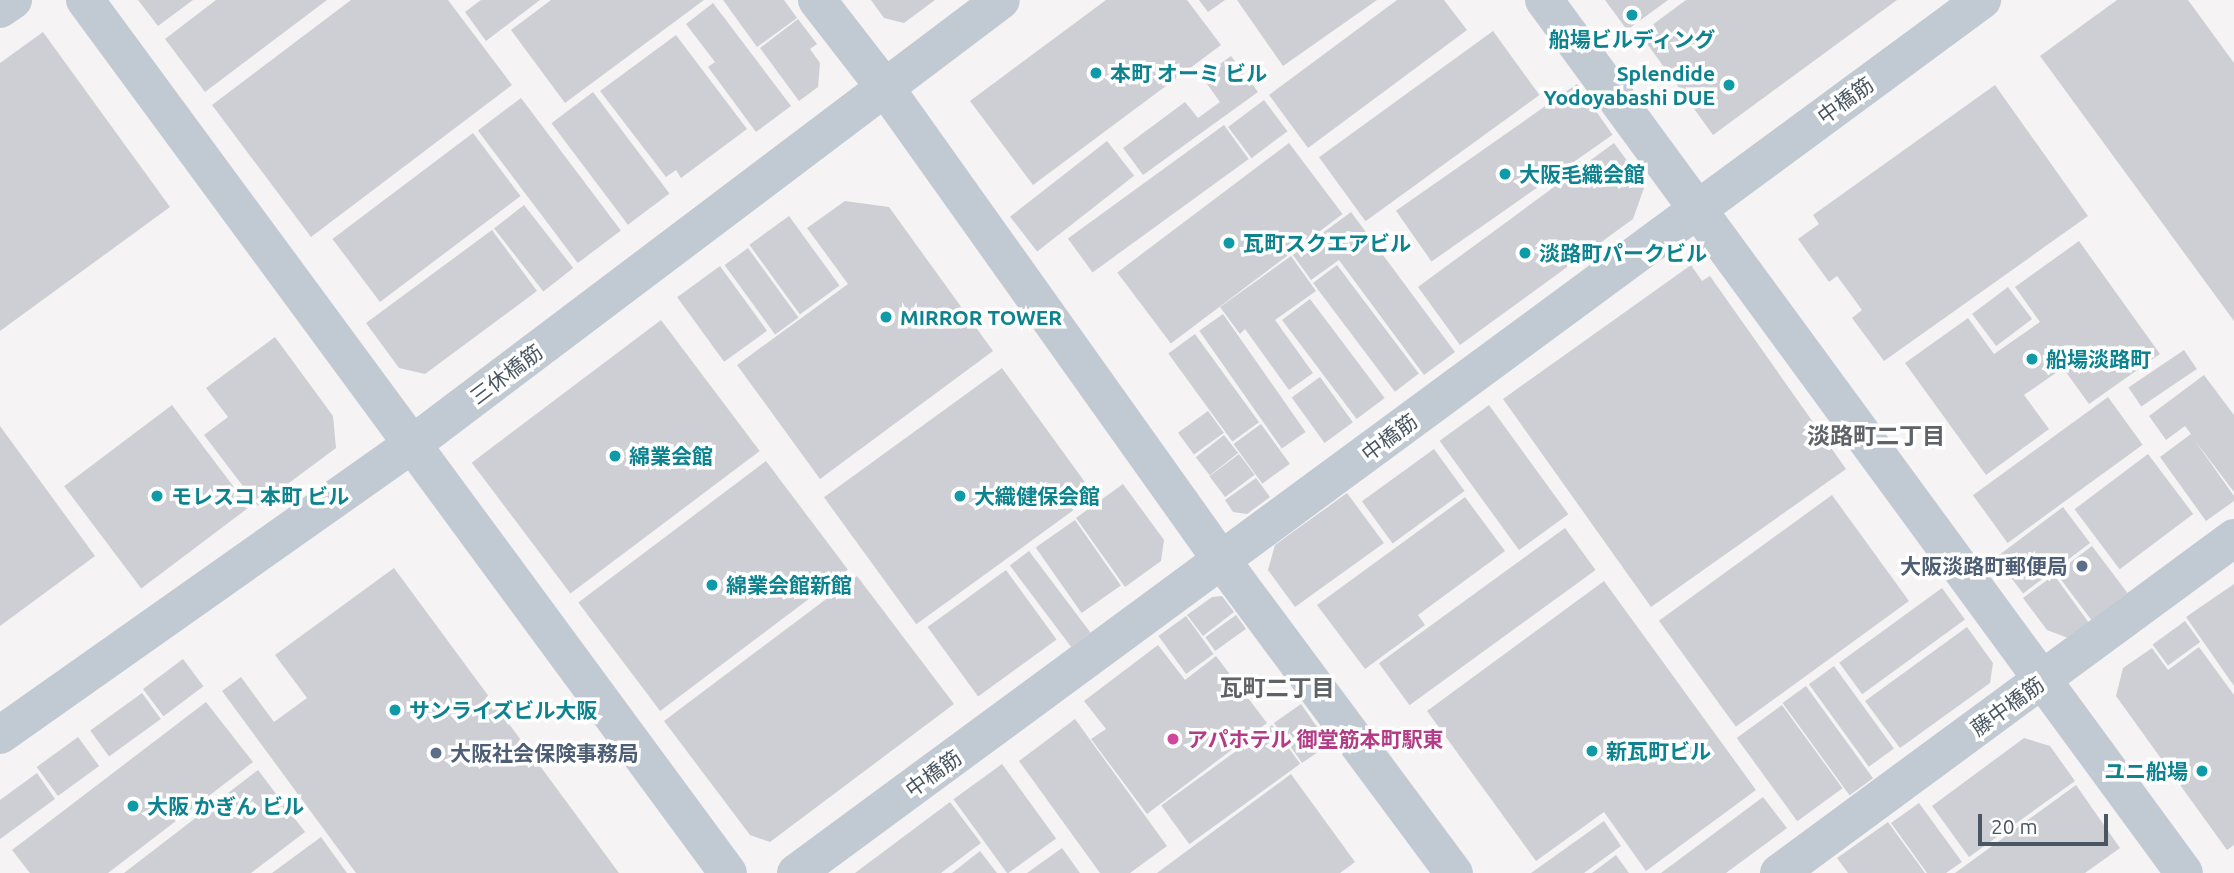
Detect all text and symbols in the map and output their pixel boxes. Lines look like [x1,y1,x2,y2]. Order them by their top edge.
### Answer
marker: 船場ビルディング [1624,7,1640,23]
place label: 船場ビルディング [1548,26,1716,52]
place label: 本町 オーミ ビル [1110,60,1267,86]
place label: Splendide Yodoyabashi DUE [1544,60,1715,110]
marker: 本町 オーミ ビル [1088,65,1104,81]
street label: 中橋筋 [1812,71,1878,129]
marker: Splendide Yodoyabashi DUE [1721,77,1737,93]
place label: 大阪毛織会館 [1519,161,1645,187]
marker: 大阪毛織会館 [1497,166,1513,182]
place label: 瓦町スクエアビル [1243,230,1411,256]
marker: 瓦町スクエアビル [1221,235,1237,251]
place label: 淡路町パークビル [1539,240,1707,266]
marker: 淡路町パークビル [1517,245,1533,261]
place label: MIRROR TOWER [900,304,1062,330]
marker: MIRROR TOWER [878,309,894,325]
street label: 三休橋筋 [465,339,547,409]
place label: 船場淡路町 [2046,346,2151,372]
marker: 船場淡路町 [2024,351,2040,367]
street label: 中橋筋 [1356,408,1422,466]
district label: 淡路町二丁目 [1807,422,1945,450]
place label: 綿業会館 [629,443,713,469]
marker: 綿業会館 [607,448,623,464]
place label: モレスコ 本町 ビル [171,483,349,509]
place label: 大織健保会館 [974,483,1100,509]
marker: モレスコ 本町 ビル [149,488,165,504]
marker: 大織健保会館 [952,488,968,504]
place label: 大阪淡路町郵便局 [1900,553,2068,579]
marker: 大阪淡路町郵便局 [2074,558,2090,574]
place label: 綿業会館新館 [726,572,852,598]
marker: 綿業会館新館 [704,577,720,593]
street label: 藤中橋筋 [1966,671,2048,741]
district label: 瓦町二丁目 [1220,674,1334,702]
place label: サンライズビル大阪 [409,697,598,723]
marker: サンライズビル大阪 [387,702,403,718]
place label: アパホテル 御堂筋本町駅東 [1187,726,1444,752]
marker: アパホテル 御堂筋本町駅東 [1165,731,1181,747]
place label: 新瓦町ビル [1606,738,1711,764]
place label: 大阪社会保険事務局 [450,740,639,766]
marker: 新瓦町ビル [1584,743,1600,759]
street label: 中橋筋 [900,744,966,802]
marker: 大阪社会保険事務局 [428,745,444,761]
place label: ユニ船場 [2104,758,2188,784]
marker: ユニ船場 [2194,763,2210,779]
place label: 大阪 かぎん ビル [147,793,304,819]
marker: 大阪 かぎん ビル [125,798,141,814]
scale bar [1982,800,2112,844]
text: 20 m [1991,814,2038,838]

